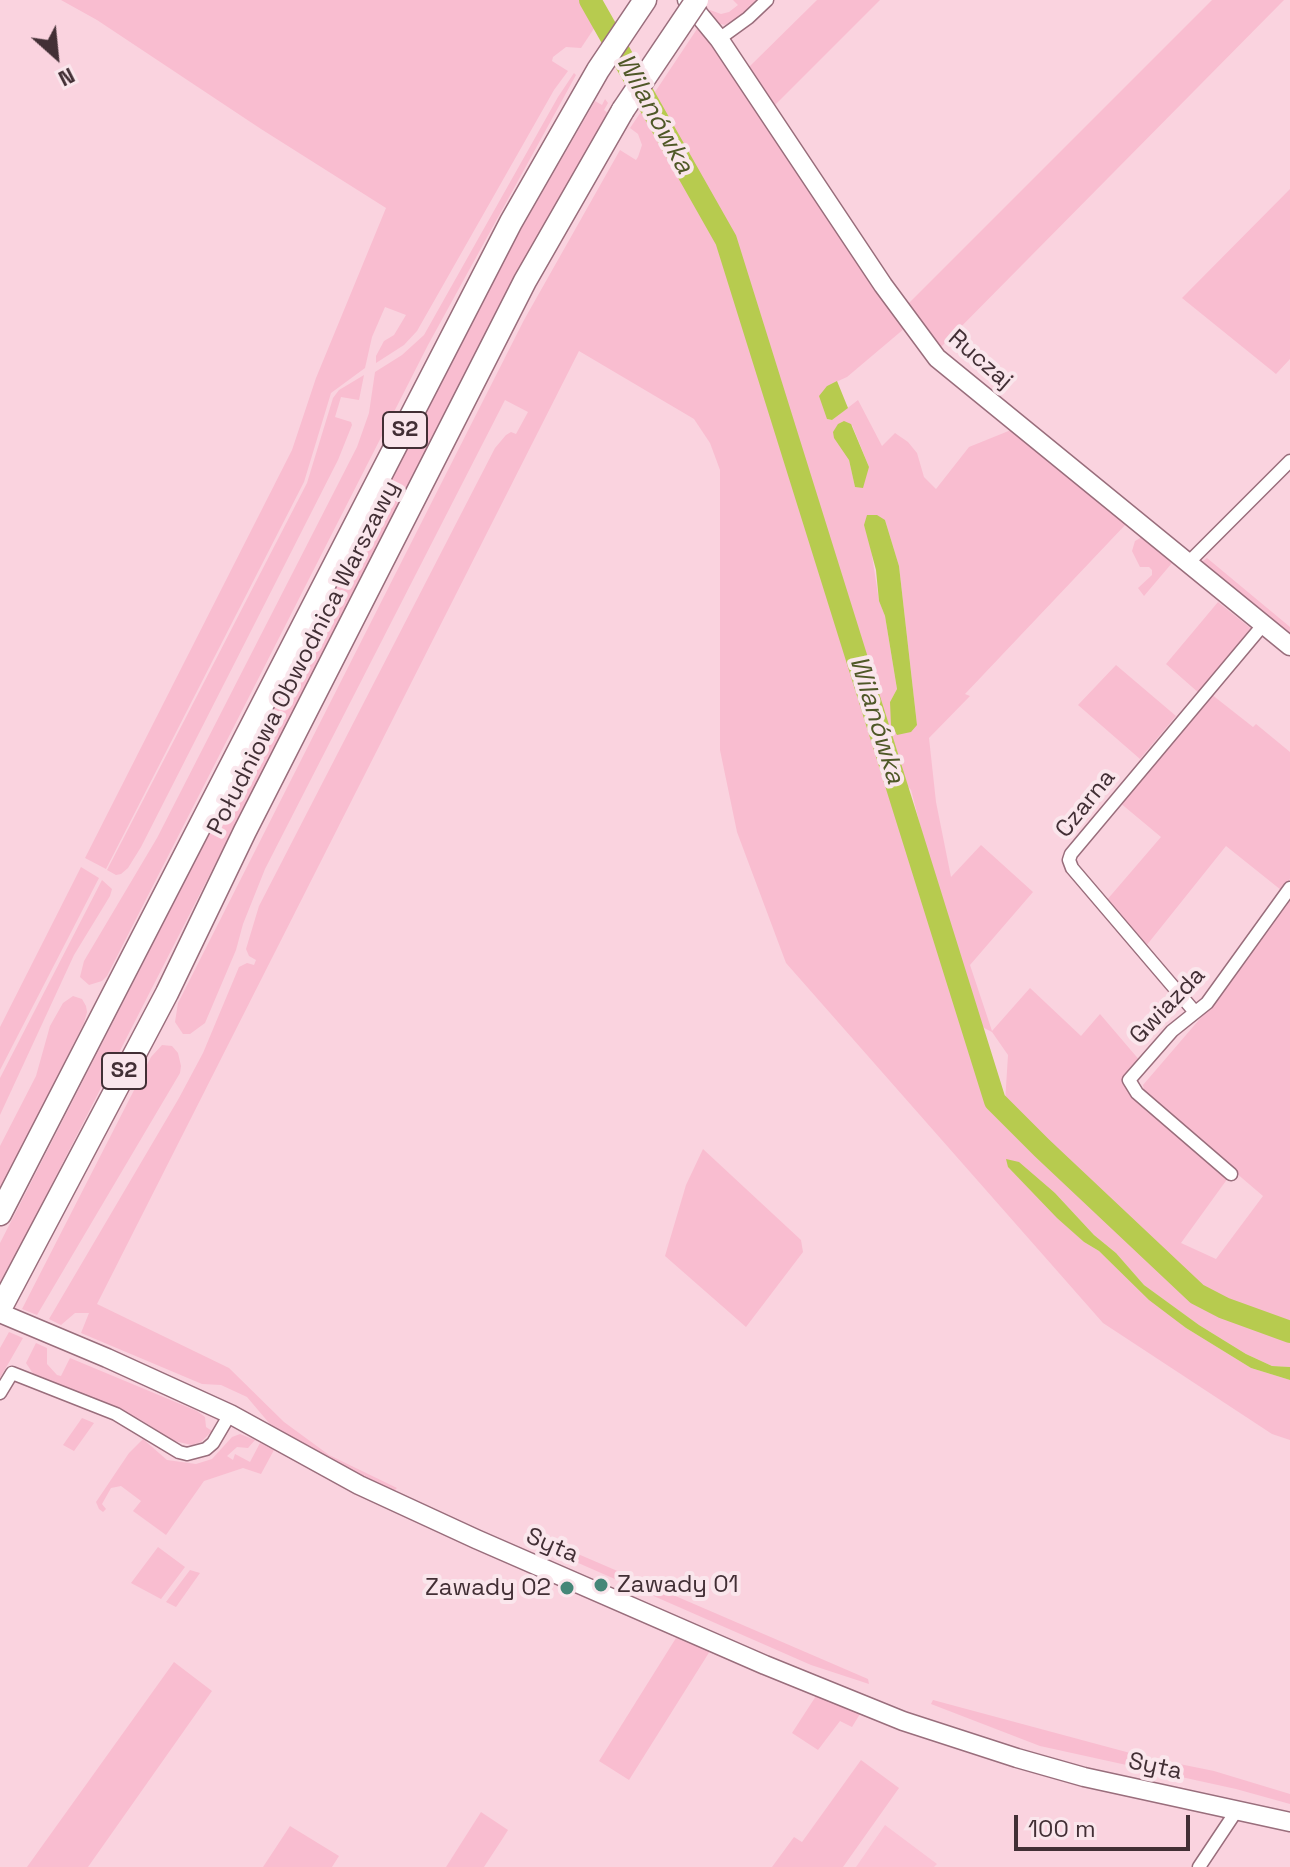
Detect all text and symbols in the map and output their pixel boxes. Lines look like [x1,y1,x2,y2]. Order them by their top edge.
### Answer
north arrow [16,16,96,96]
water label: Wilanówka [608,49,700,179]
text: N [54,62,80,93]
street label: Ruczaj [942,324,1018,396]
road number: S2 [383,412,427,448]
street label: Południowa Obwodnica Warszawy [202,476,406,840]
water label: Wilanówka [842,652,910,788]
street label: Czarna [1050,764,1122,844]
street label: Gwiazda [1124,961,1212,1051]
road number: S2 [102,1053,146,1089]
street label: Syta [521,1522,583,1570]
place label: Zawady 01 [617,1571,739,1599]
place label: Zawady 02 [425,1574,551,1602]
marker: Zawady 01 [592,1576,610,1594]
marker: Zawady 02 [558,1579,576,1597]
street label: Syta [1126,1747,1184,1787]
scale bar [1018,1799,1194,1849]
text: 100 m [1028,1813,1096,1844]

